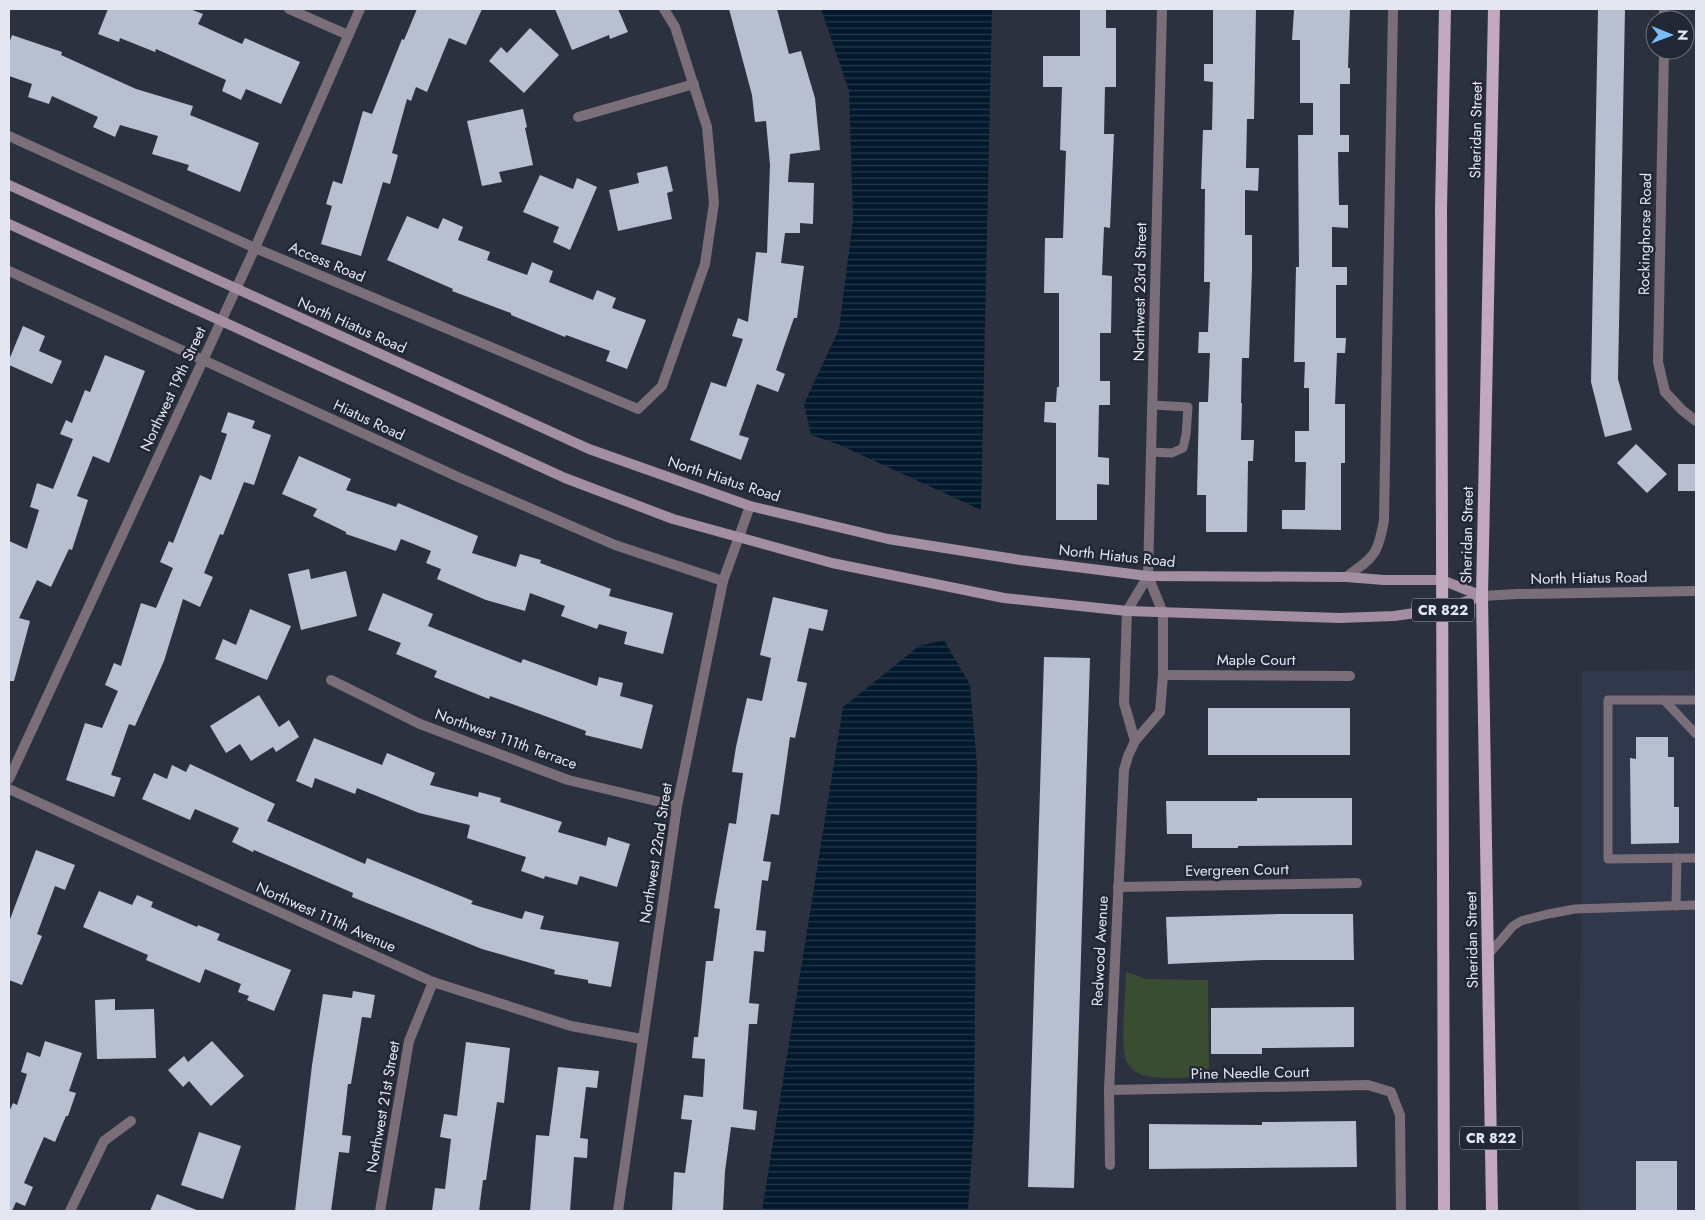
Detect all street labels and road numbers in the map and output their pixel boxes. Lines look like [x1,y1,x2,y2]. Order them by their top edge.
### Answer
street label: Sheridan Street [1464,81,1488,179]
street label: Rockinghorse Road [1633,173,1657,295]
street label: Northwest 23rd Street [1128,222,1152,362]
street label: Access Road [285,236,369,288]
street label: North Hiatus Road [294,291,410,359]
street label: Northwest 19th Street [134,323,212,455]
street label: Hiatus Road [330,394,408,446]
street label: North Hiatus Road [665,450,783,508]
street label: Sheridan Street [1455,486,1479,584]
street label: North Hiatus Road [1058,539,1176,573]
street label: North Hiatus Road [1530,566,1648,590]
road number: CR 822 [1412,598,1474,622]
street label: Maple Court [1217,649,1296,671]
street label: Northwest 111th Terrace [432,703,581,775]
street label: Northwest 22nd Street [634,781,678,925]
street label: Evergreen Court [1185,858,1289,882]
street label: Northwest 111th Avenue [252,876,400,958]
street label: Sheridan Street [1460,891,1484,989]
street label: Redwood Avenue [1086,895,1114,1007]
street label: Northwest 21st Street [361,1039,405,1175]
street label: Pine Needle Court [1191,1061,1310,1085]
road number: CR 822 [1460,1126,1522,1150]

